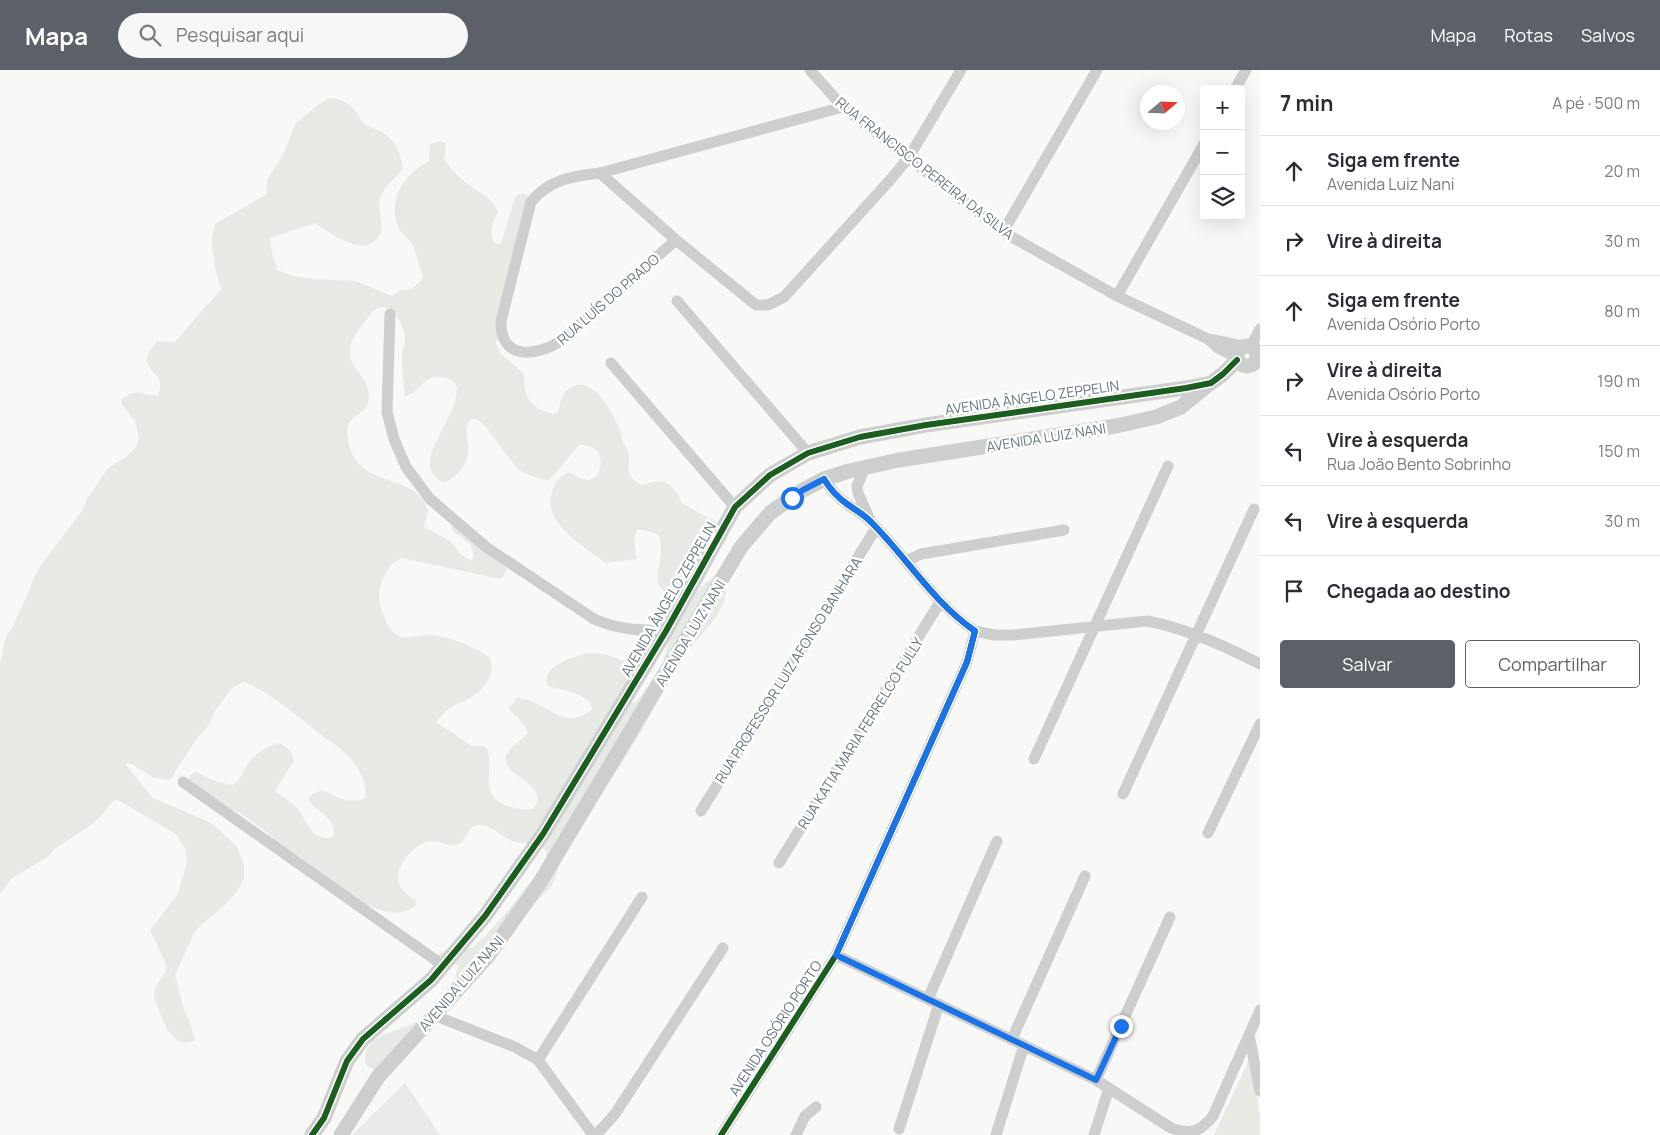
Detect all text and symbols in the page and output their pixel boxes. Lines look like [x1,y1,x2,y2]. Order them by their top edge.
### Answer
search box [118,13,468,58]
text: Mapa [25,19,88,52]
icon: search [136,21,164,49]
text: Pesquisar aqui [176,22,304,48]
text: Mapa [1430,23,1476,47]
text: Rotas [1504,23,1553,47]
text: Salvos [1581,23,1635,47]
north arrow [1140,85,1185,130]
map controls [1200,85,1245,220]
button: + [1200,85,1245,130]
text: 7 min [1280,89,1333,117]
street label: RUA FRANCISCO PEREIRA DA SILVA [832,92,1018,244]
text: A pé · 500 m [1552,92,1640,114]
button: − [1200,130,1245,175]
text: Siga em frente [1327,147,1460,173]
icon: ahead [1280,157,1308,185]
text: 20 m [1604,160,1640,182]
text: Avenida Luiz Nani [1327,173,1454,195]
button: layers [1200,175,1245,220]
icon: right [1280,227,1308,255]
text: Vire à direita [1327,228,1442,254]
text: 30 m [1605,230,1640,252]
street label: RUA LUÍS DO PRADO [553,249,663,349]
text: Siga em frente [1327,287,1460,313]
icon: ahead [1280,297,1308,325]
text: 80 m [1604,300,1640,322]
text: Avenida Osório Porto [1327,313,1480,335]
text: Vire à direita [1327,357,1442,383]
icon: right [1280,367,1308,395]
text: 190 m [1597,370,1640,392]
street label: AVENIDA ÂNGELO ZEPPELIN [944,375,1120,419]
text: Avenida Osório Porto [1327,383,1480,405]
street label: AVENIDA LUIZ NANI [985,418,1107,456]
text: Vire à esquerda [1327,427,1468,453]
icon: left [1280,437,1308,465]
text: 150 m [1598,440,1640,462]
text: Rua João Bento Sobrinho [1327,453,1511,475]
route start [781,487,804,510]
icon: left [1280,507,1308,535]
text: Vire à esquerda [1327,508,1468,534]
text: 30 m [1605,510,1640,532]
street label: AVENIDA ÂNGELO ZEPPELIN [616,518,720,680]
street label: RUA PROFESSOR LUIZ AFONSO BANHARA [710,553,866,787]
street label: AVENIDA LUIZ NANI [651,576,729,690]
icon: arrive [1280,577,1308,605]
text: Chegada ao destino [1327,578,1510,604]
street label: RUA KATIA MARIA FERRELCO FULLY [793,634,927,832]
button: Salvar [1280,640,1455,688]
button: Compartilhar [1465,640,1640,688]
street label: AVENIDA LUIZ NANI [414,931,508,1035]
street label: AVENIDA OSÓRIO PORTO [724,957,826,1099]
route end [1110,1015,1133,1038]

